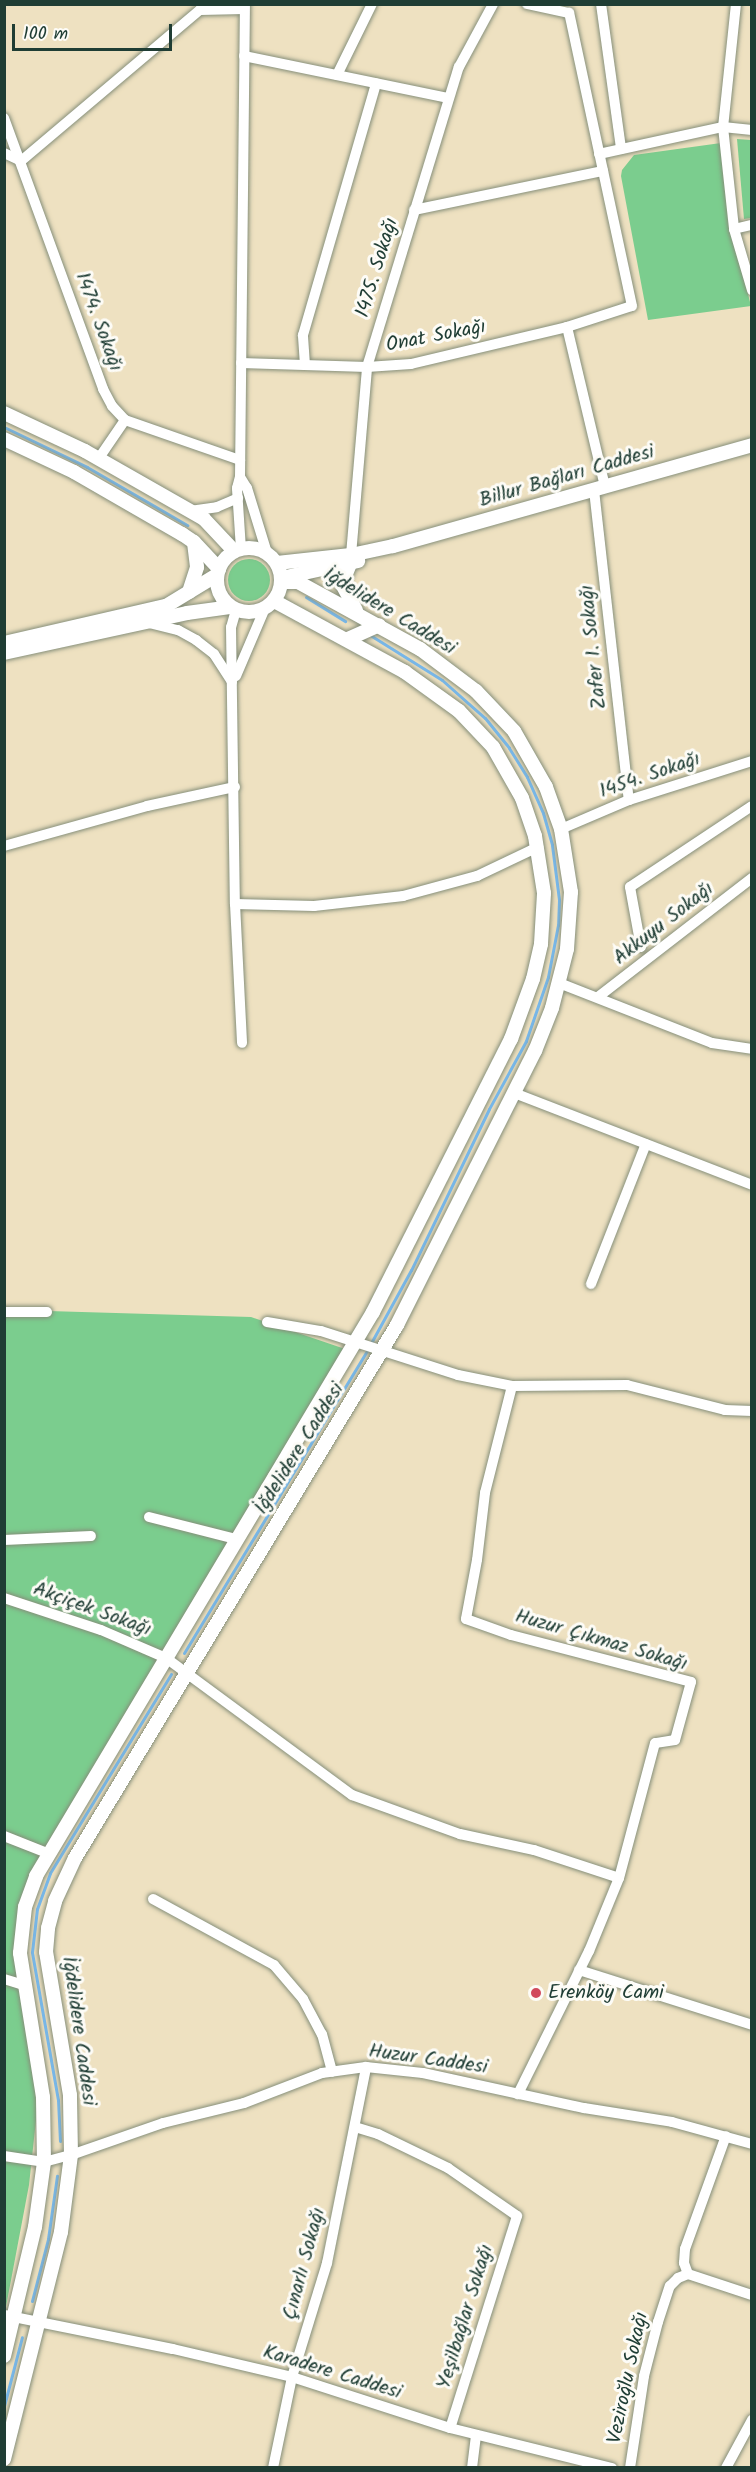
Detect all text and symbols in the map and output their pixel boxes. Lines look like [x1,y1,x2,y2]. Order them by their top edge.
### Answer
scale bar [15,12,176,50]
text: 100 m [23,20,68,49]
street label: 1475. Sokağı [351,215,405,321]
street label: 1474. Sokağı [69,269,127,375]
street label: Onat Sokağı [384,316,488,358]
street label: Billur Bağları Caddesi [477,441,657,513]
street label: İğdelidere Caddesi [318,563,460,661]
street label: Zafer 1. Sokağı [576,584,612,710]
street label: 1454. Sokağı [597,748,703,804]
street label: Akkuyu Sokağı [609,877,719,971]
street label: İğdelidere Caddesi [250,1379,350,1519]
street label: Akçiçek Sokağı [30,1578,154,1642]
street label: Huzur Çıkmaz Sokağı [512,1605,690,1677]
street label: İğdelidere Caddesi [56,1955,100,2107]
place label: Erenköy Cami [548,1981,664,2005]
marker: Erenköy Cami [529,1986,543,2000]
street label: Huzur Caddesi [367,2040,489,2080]
street label: Çınarlı Sokağı [279,2205,331,2323]
street label: Yeşilbağlar Sokağı [433,2242,499,2392]
street label: Veziroğlu Sokağı [603,2310,655,2446]
street label: Karadere Caddesi [260,2341,404,2405]

